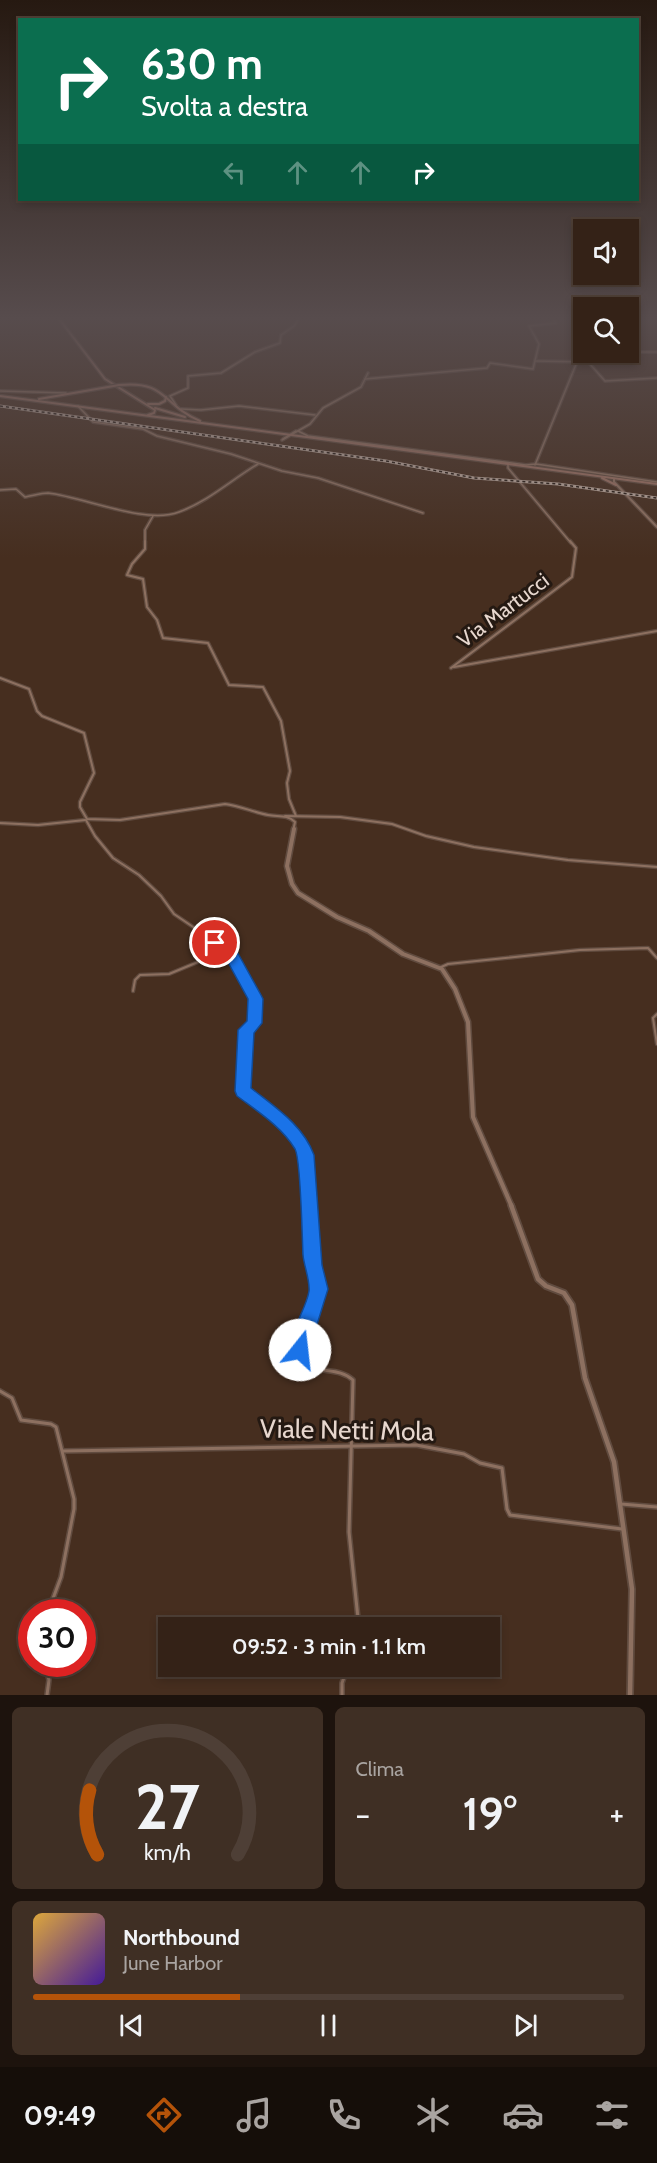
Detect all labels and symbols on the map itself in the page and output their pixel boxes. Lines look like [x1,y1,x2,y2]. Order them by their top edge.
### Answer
street label: Via Martucci [452,567,554,653]
pin [189,917,240,968]
position arrow [268,1318,332,1382]
street label: Viale Netti Mola [260,1412,435,1448]
speed limit sign: 30 [18,1599,96,1677]

